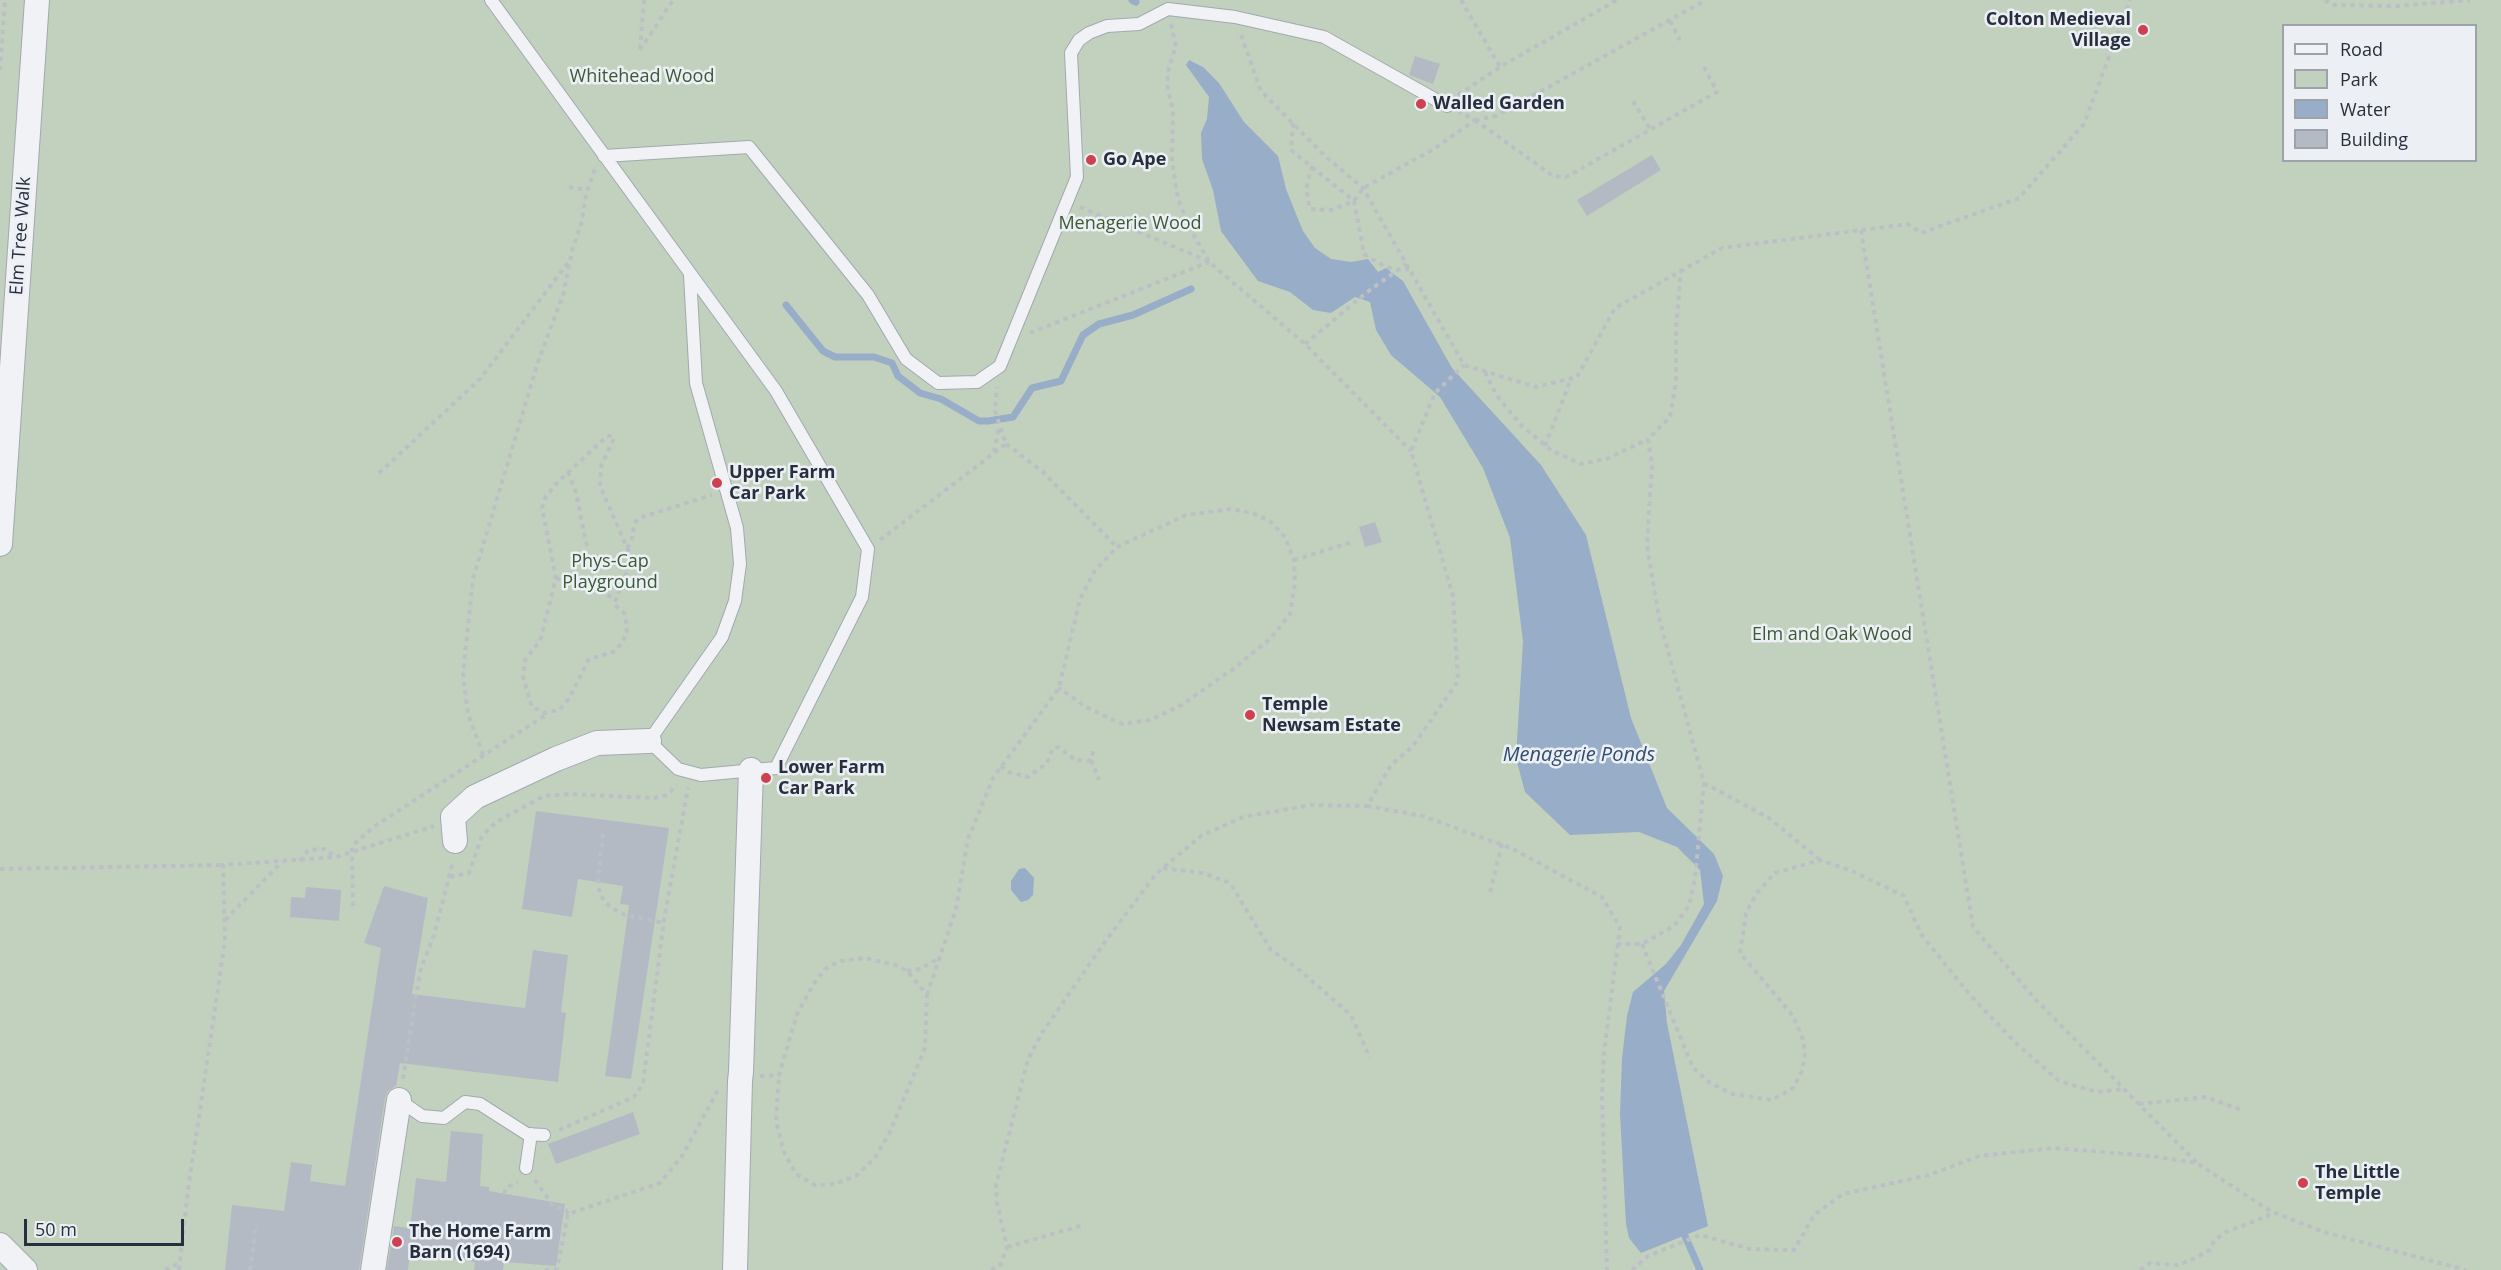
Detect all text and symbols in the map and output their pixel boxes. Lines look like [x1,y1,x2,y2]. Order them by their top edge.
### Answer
place label: Colton Medieval Village [1986,9,2131,52]
marker: Colton Medieval Village [2136,23,2150,37]
legend [2282,24,2477,162]
text: Road [2340,37,2383,61]
park label: Whitehead Wood [570,66,714,88]
text: Park [2340,67,2378,91]
place label: Walled Garden [1433,93,1565,115]
marker: Walled Garden [1414,97,1428,111]
text: Water [2340,97,2391,121]
text: Building [2340,127,2408,151]
place label: Go Ape [1103,149,1166,171]
marker: Go Ape [1084,153,1098,167]
street label: Elm Tree Walk [6,176,36,296]
park label: Menagerie Wood [1058,213,1202,235]
place label: Upper Farm Car Park [729,462,835,504]
marker: Upper Farm Car Park [710,476,724,490]
park label: Phys-Cap Playground [562,551,658,594]
park label: Elm and Oak Wood [1752,624,1912,646]
place label: Temple Newsam Estate [1262,694,1401,736]
marker: Temple Newsam Estate [1243,708,1257,722]
water label: Menagerie Ponds [1503,743,1655,767]
place label: Lower Farm Car Park [778,757,885,800]
marker: Lower Farm Car Park [759,771,773,785]
place label: The Little Temple [2315,1162,2400,1204]
marker: The Little Temple [2296,1176,2310,1190]
scale bar [27,1207,188,1245]
text: 50 m [35,1217,77,1241]
place label: The Home Farm Barn (1694) [409,1221,551,1264]
marker: The Home Farm Barn (1694) [390,1235,404,1249]

